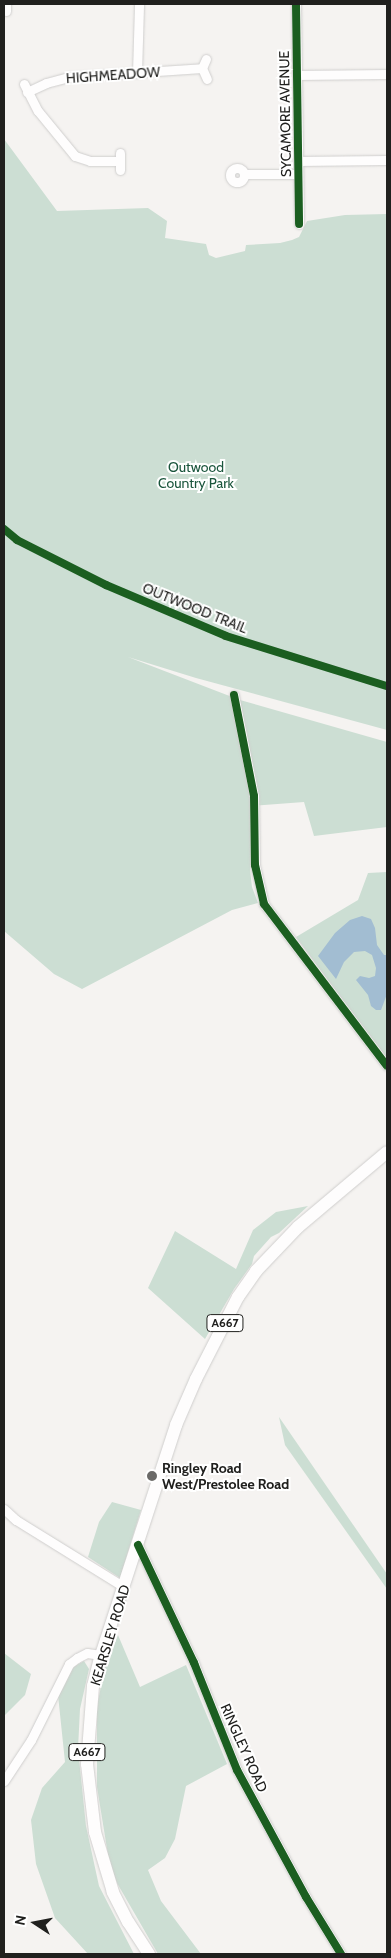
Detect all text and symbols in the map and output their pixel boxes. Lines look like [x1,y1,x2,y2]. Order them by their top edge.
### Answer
street label: SYCAMORE AVENUE [275,51,295,177]
street label: HIGHMEADOW [65,63,161,87]
park label: Outwood Country Park [158,459,234,492]
street label: OUTWOOD TRAIL [140,579,250,637]
road number: A667 [206,1314,244,1332]
place label: Ringley Road West/Prestolee Road [162,1460,289,1492]
marker: Ringley Road West/Prestolee Road [146,1470,158,1482]
street label: KEARSLEY ROAD [87,1583,133,1687]
street label: RINGLEY ROAD [217,1701,271,1795]
road number: A667 [68,1742,106,1761]
north arrow [10,1898,60,1948]
text: N [10,1914,30,1927]

